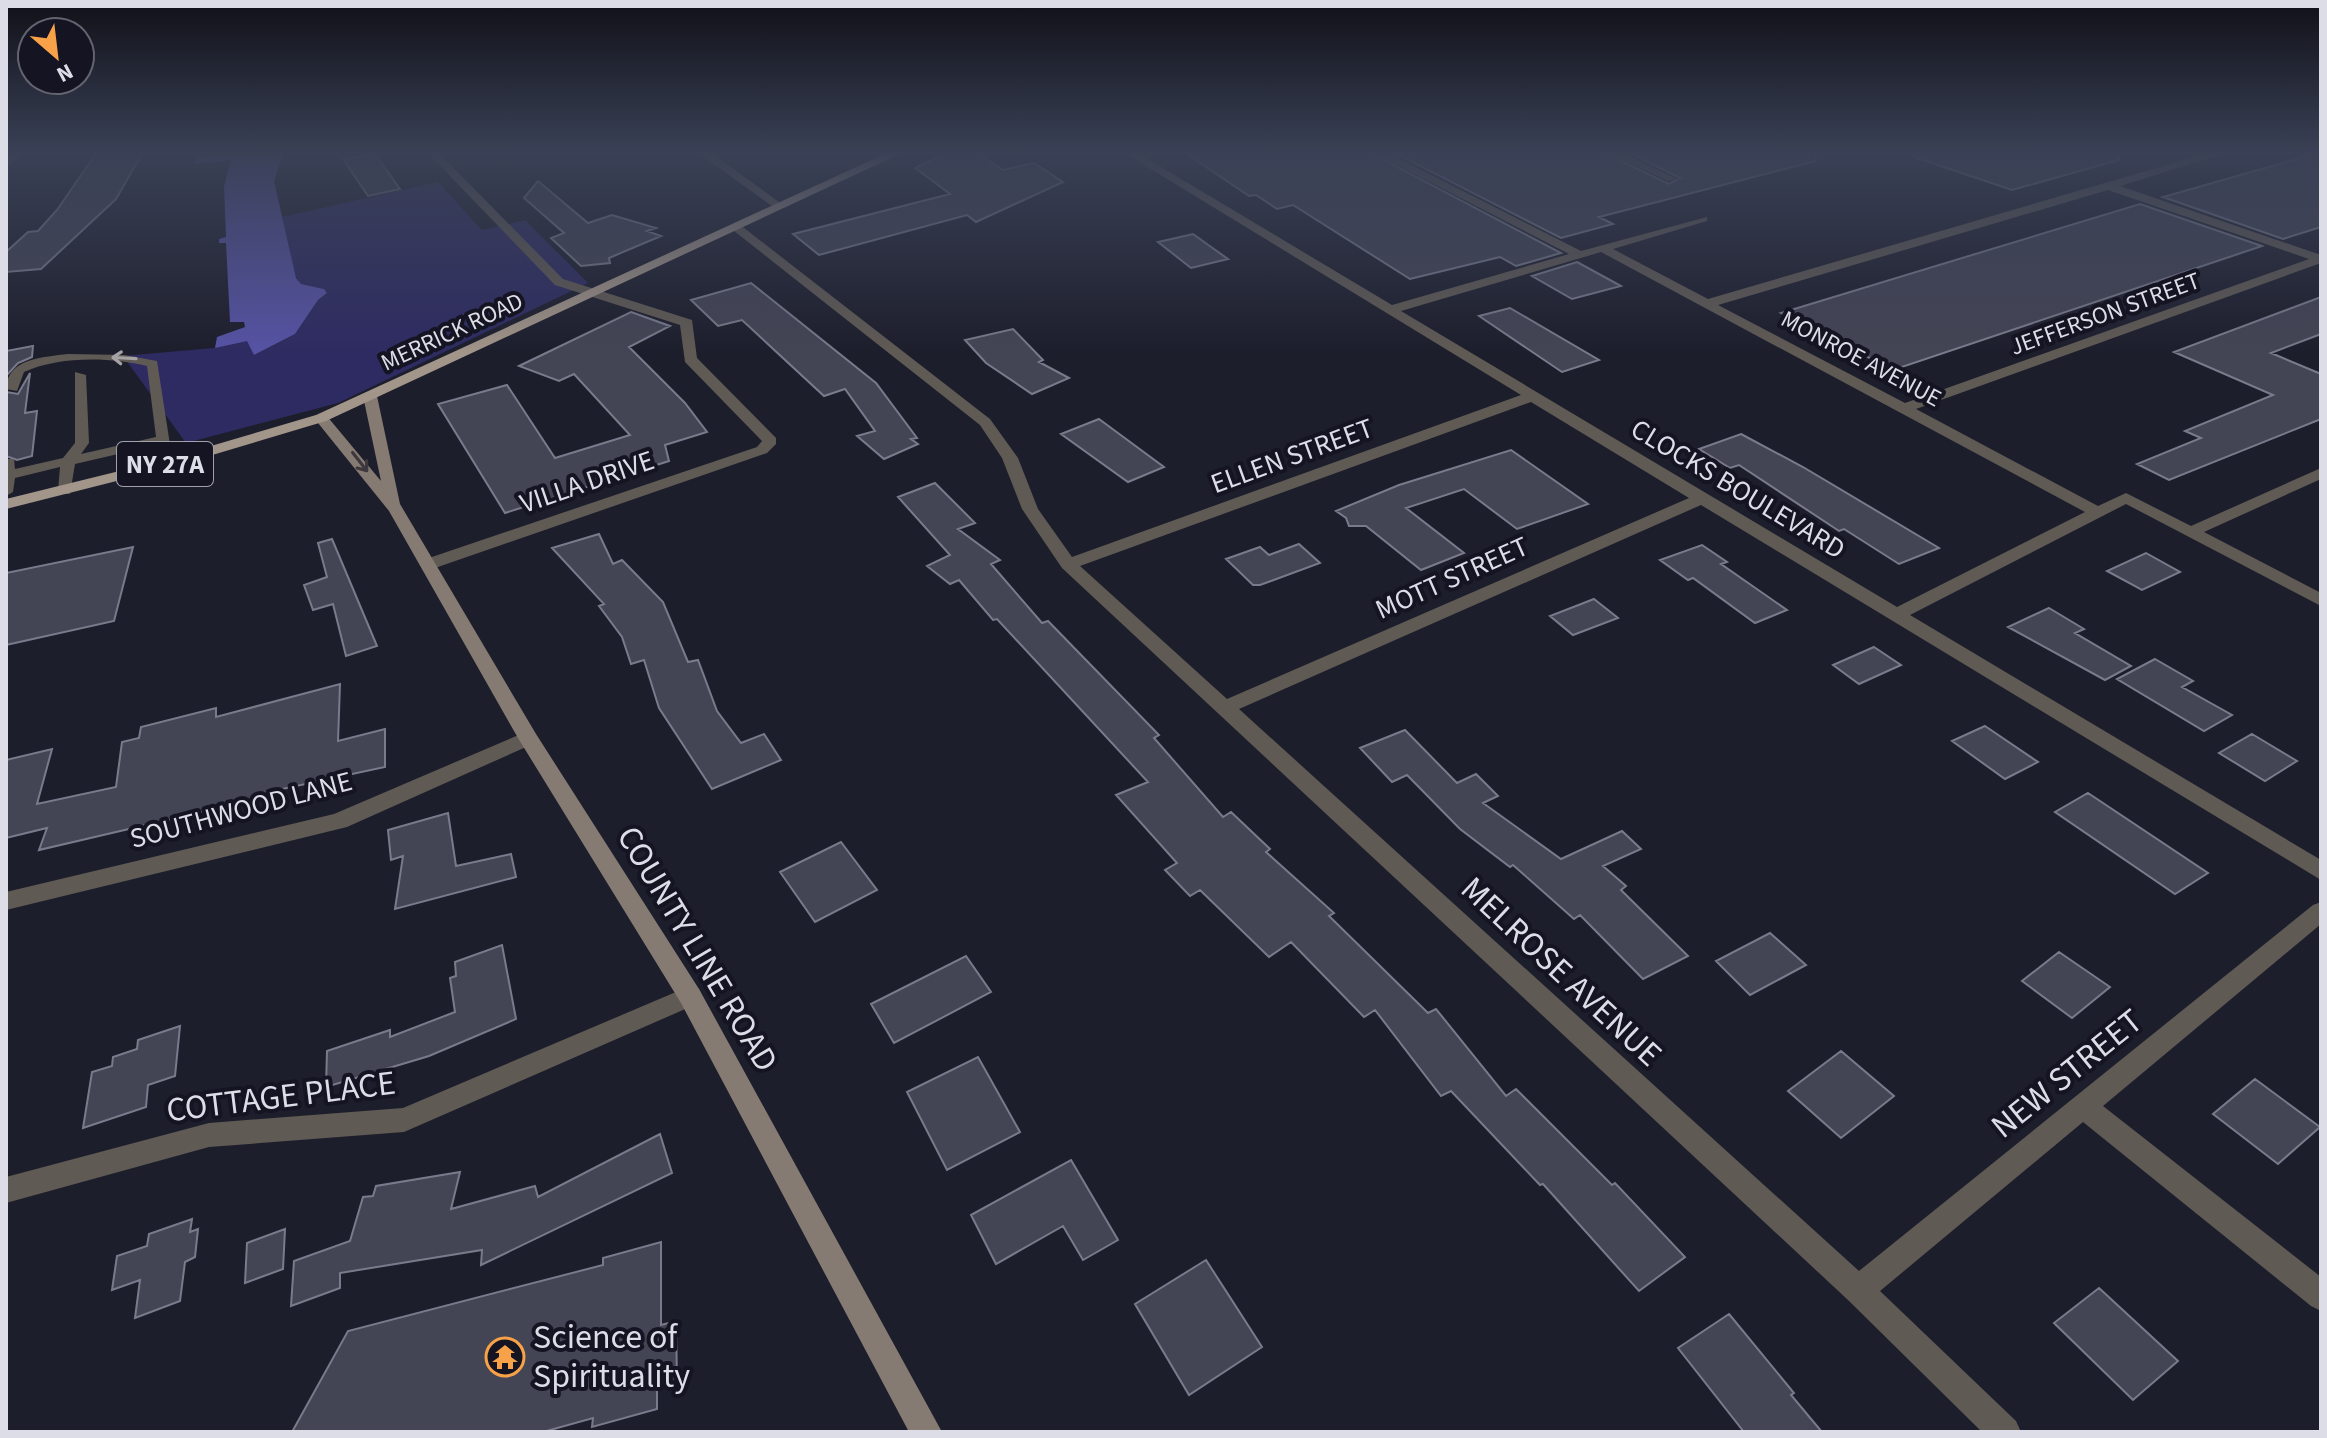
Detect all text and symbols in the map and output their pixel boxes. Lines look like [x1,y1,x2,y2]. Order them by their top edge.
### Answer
north arrow [16,16,96,96]
text: N [51,55,79,90]
street label: JEFFERSON STREET [2005,263,2205,365]
street label: MERRICK ROAD [375,284,529,380]
street label: MONROE AVENUE [1774,302,1948,416]
one-way arrow [111,351,138,366]
street label: ELLEN STREET [1205,408,1379,504]
street label: CLOCKS BOULEVARD [1623,409,1853,569]
street label: VILLA DRIVE [515,440,659,524]
road number: NY 27A [117,442,213,486]
one-way arrow [351,451,368,472]
street label: MOTT STREET [1369,526,1535,630]
street label: SOUTHWOOD LANE [125,761,357,859]
street label: COUNTY LINE ROAD [604,817,790,1081]
street label: MELROSE AVENUE [1449,866,1673,1078]
street label: NEW STREET [1981,998,2153,1150]
street label: COTTAGE PLACE [164,1059,398,1135]
place label: Science of Spirituality [533,1313,690,1401]
temple icon: Science of Spirituality [484,1336,526,1378]

